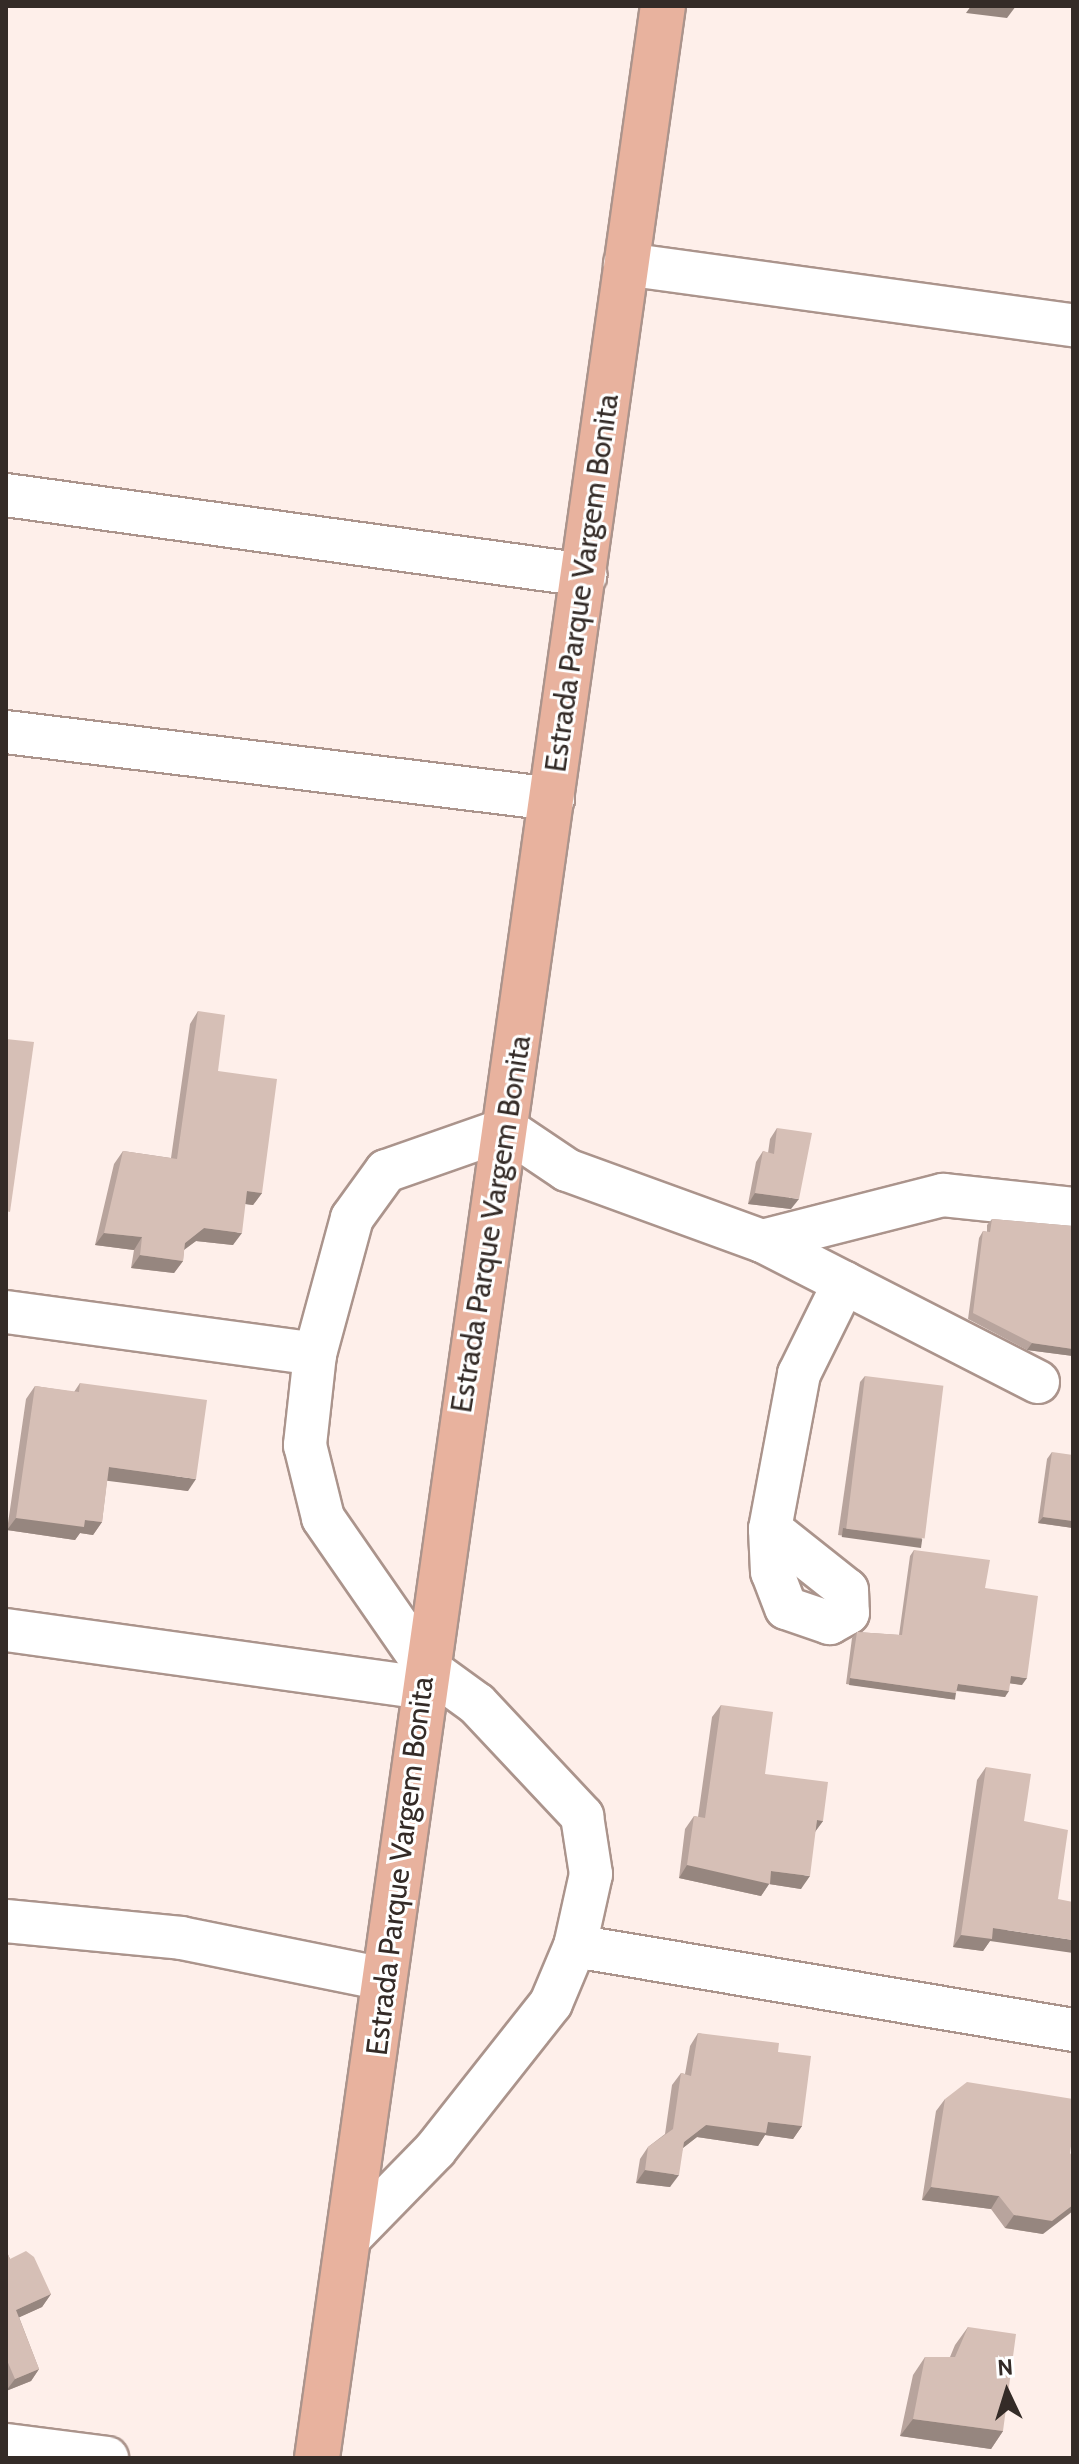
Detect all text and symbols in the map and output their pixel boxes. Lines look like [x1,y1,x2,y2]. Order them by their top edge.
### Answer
street label: Estrada Parque Vargem Bonita [538,392,626,774]
street label: Estrada Parque Vargem Bonita [443,1033,539,1415]
street label: Estrada Parque Vargem Bonita [359,1675,441,2057]
north arrow [967,2352,1047,2432]
text: N [997,2354,1014,2382]

